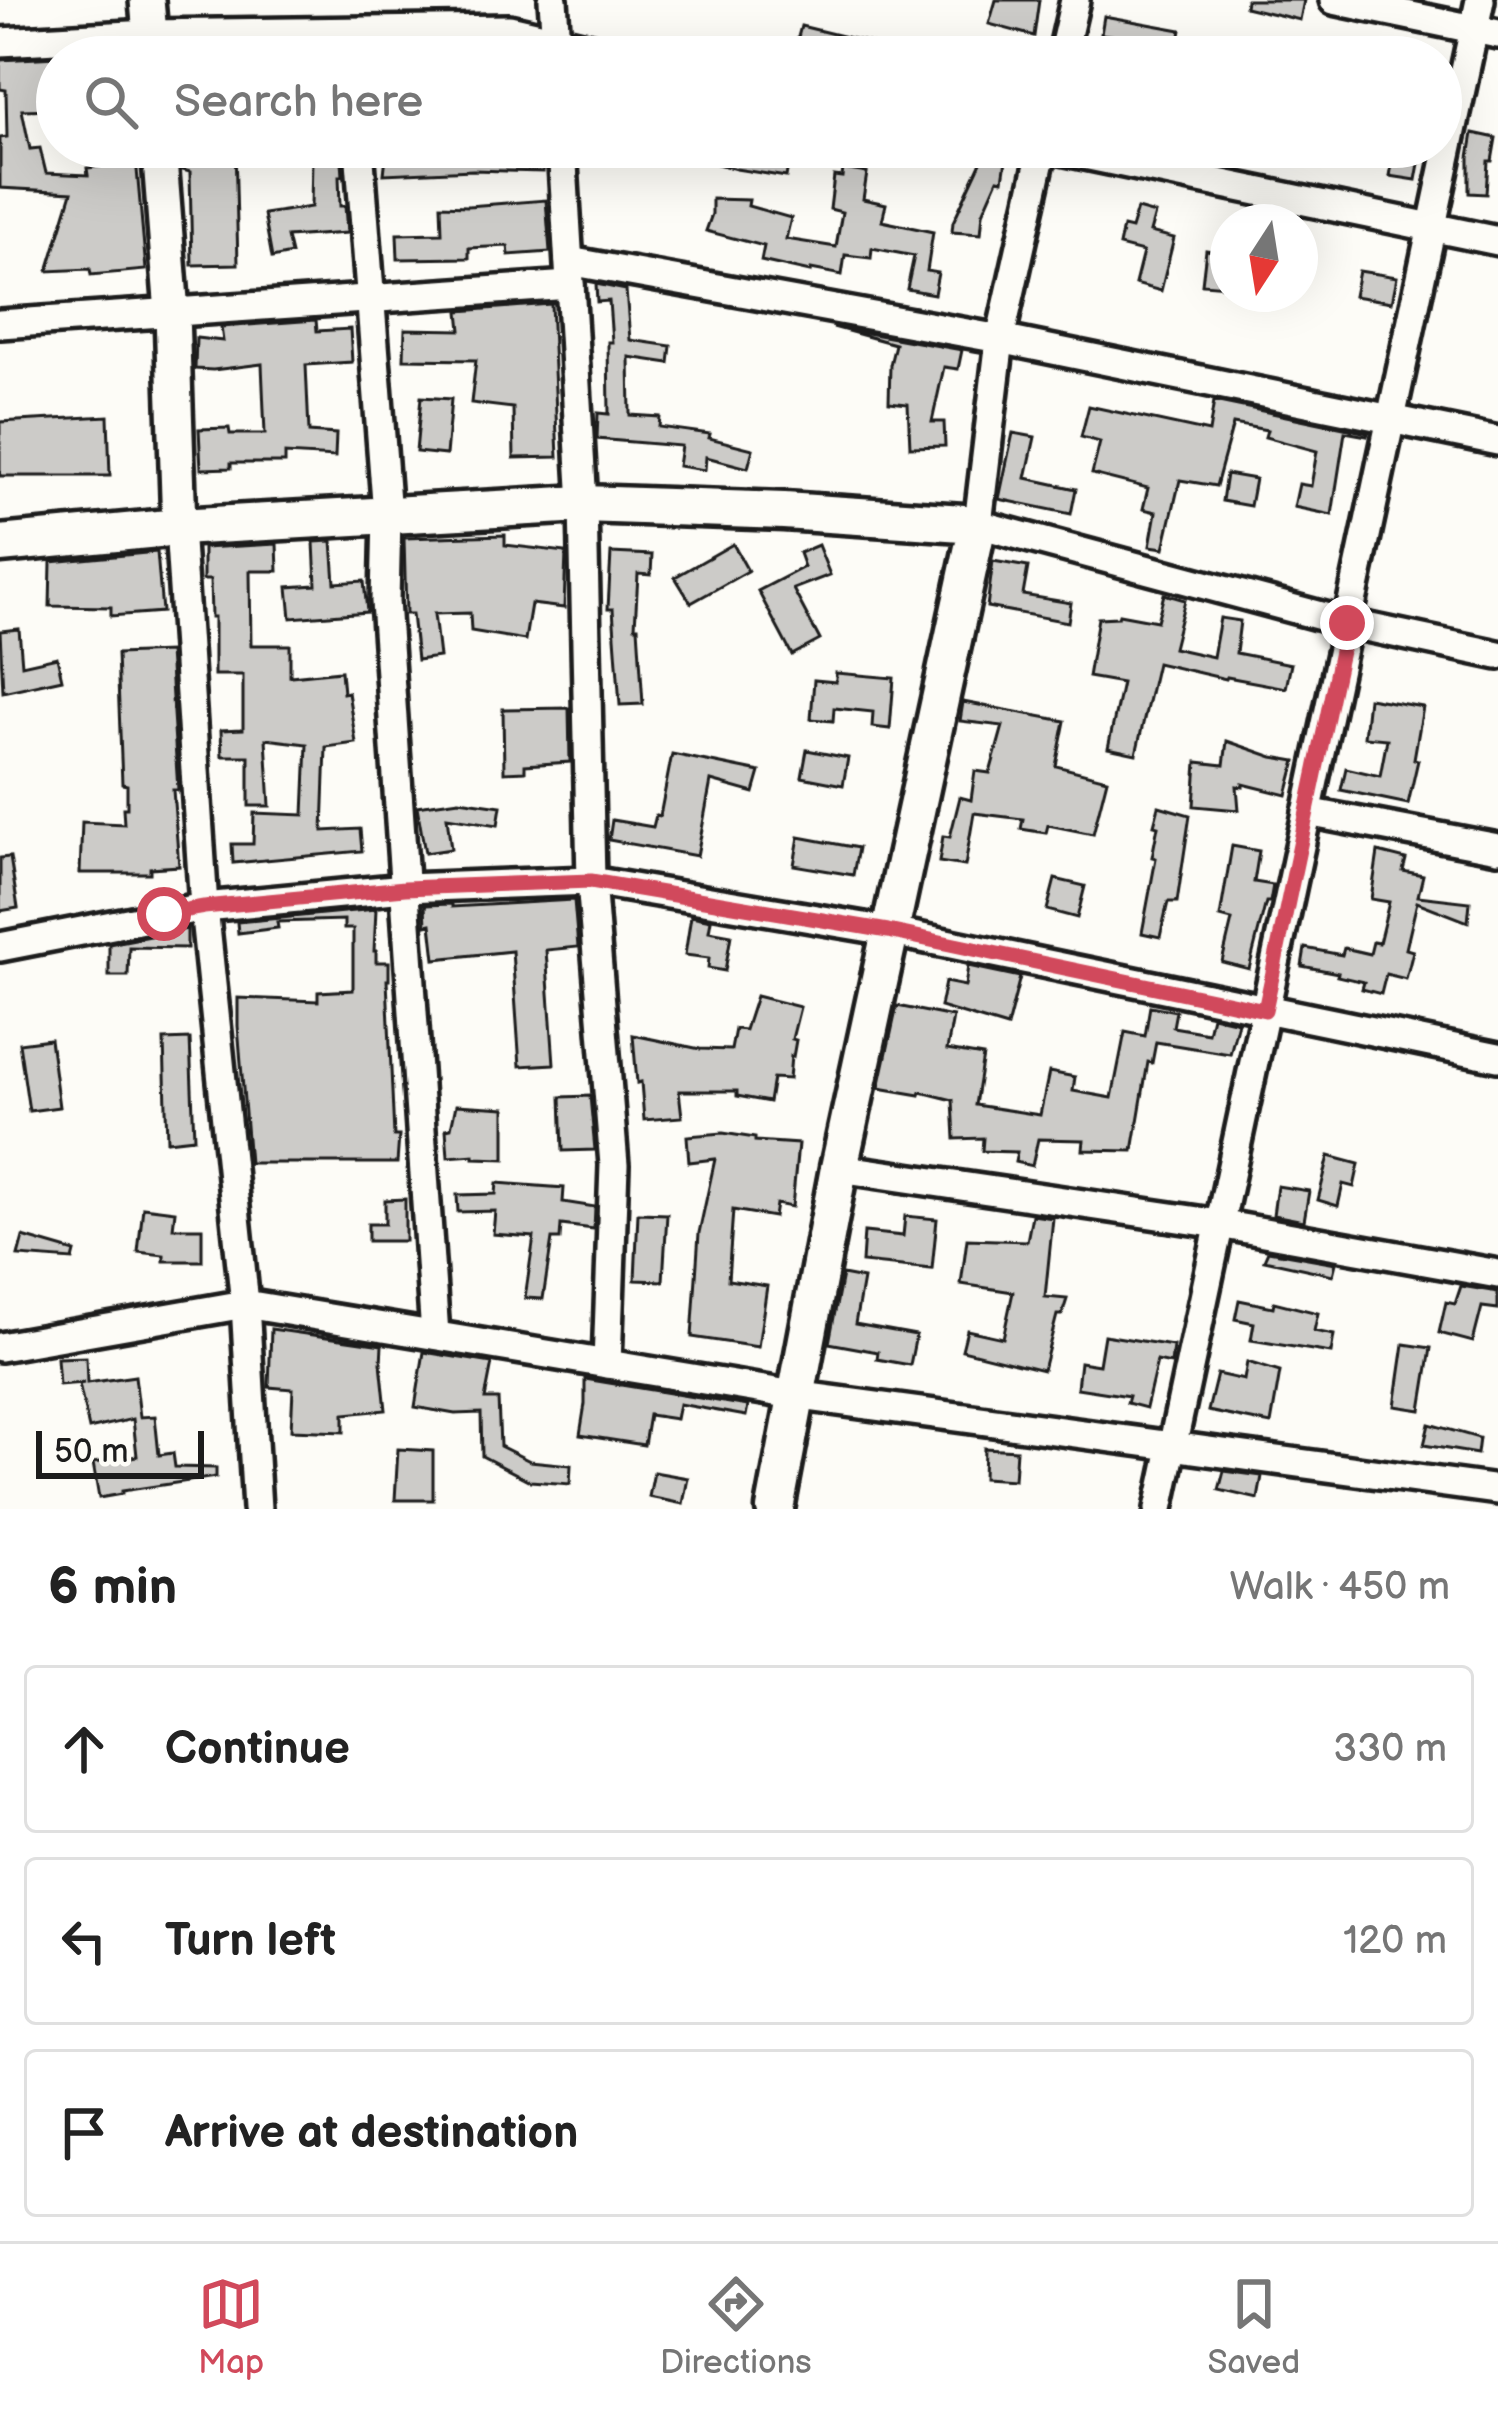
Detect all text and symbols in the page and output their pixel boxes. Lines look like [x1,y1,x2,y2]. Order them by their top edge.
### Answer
search box [36,36,1462,168]
icon: search [78,69,144,135]
text: Search here [174,75,423,130]
north arrow [1210,204,1318,312]
route end [1320,596,1374,650]
route start [137,887,191,941]
scale bar [36,1425,204,1478]
text: 50 m [54,1432,129,1472]
text: 6 min [48,1557,177,1618]
text: Walk · 450 m [1229,1564,1450,1611]
icon: ahead [51,1716,117,1782]
text: Continue [165,1722,350,1777]
text: 330 m [1333,1726,1447,1773]
icon: left [51,1908,117,1974]
text: Turn left [165,1914,336,1969]
text: 120 m [1343,1918,1447,1965]
icon: arrive [51,2100,117,2166]
text: Arrive at destination [165,2106,578,2161]
tab: Map [198,2271,264,2383]
tab: Directions [660,2271,812,2383]
tab: Saved [1207,2271,1300,2383]

